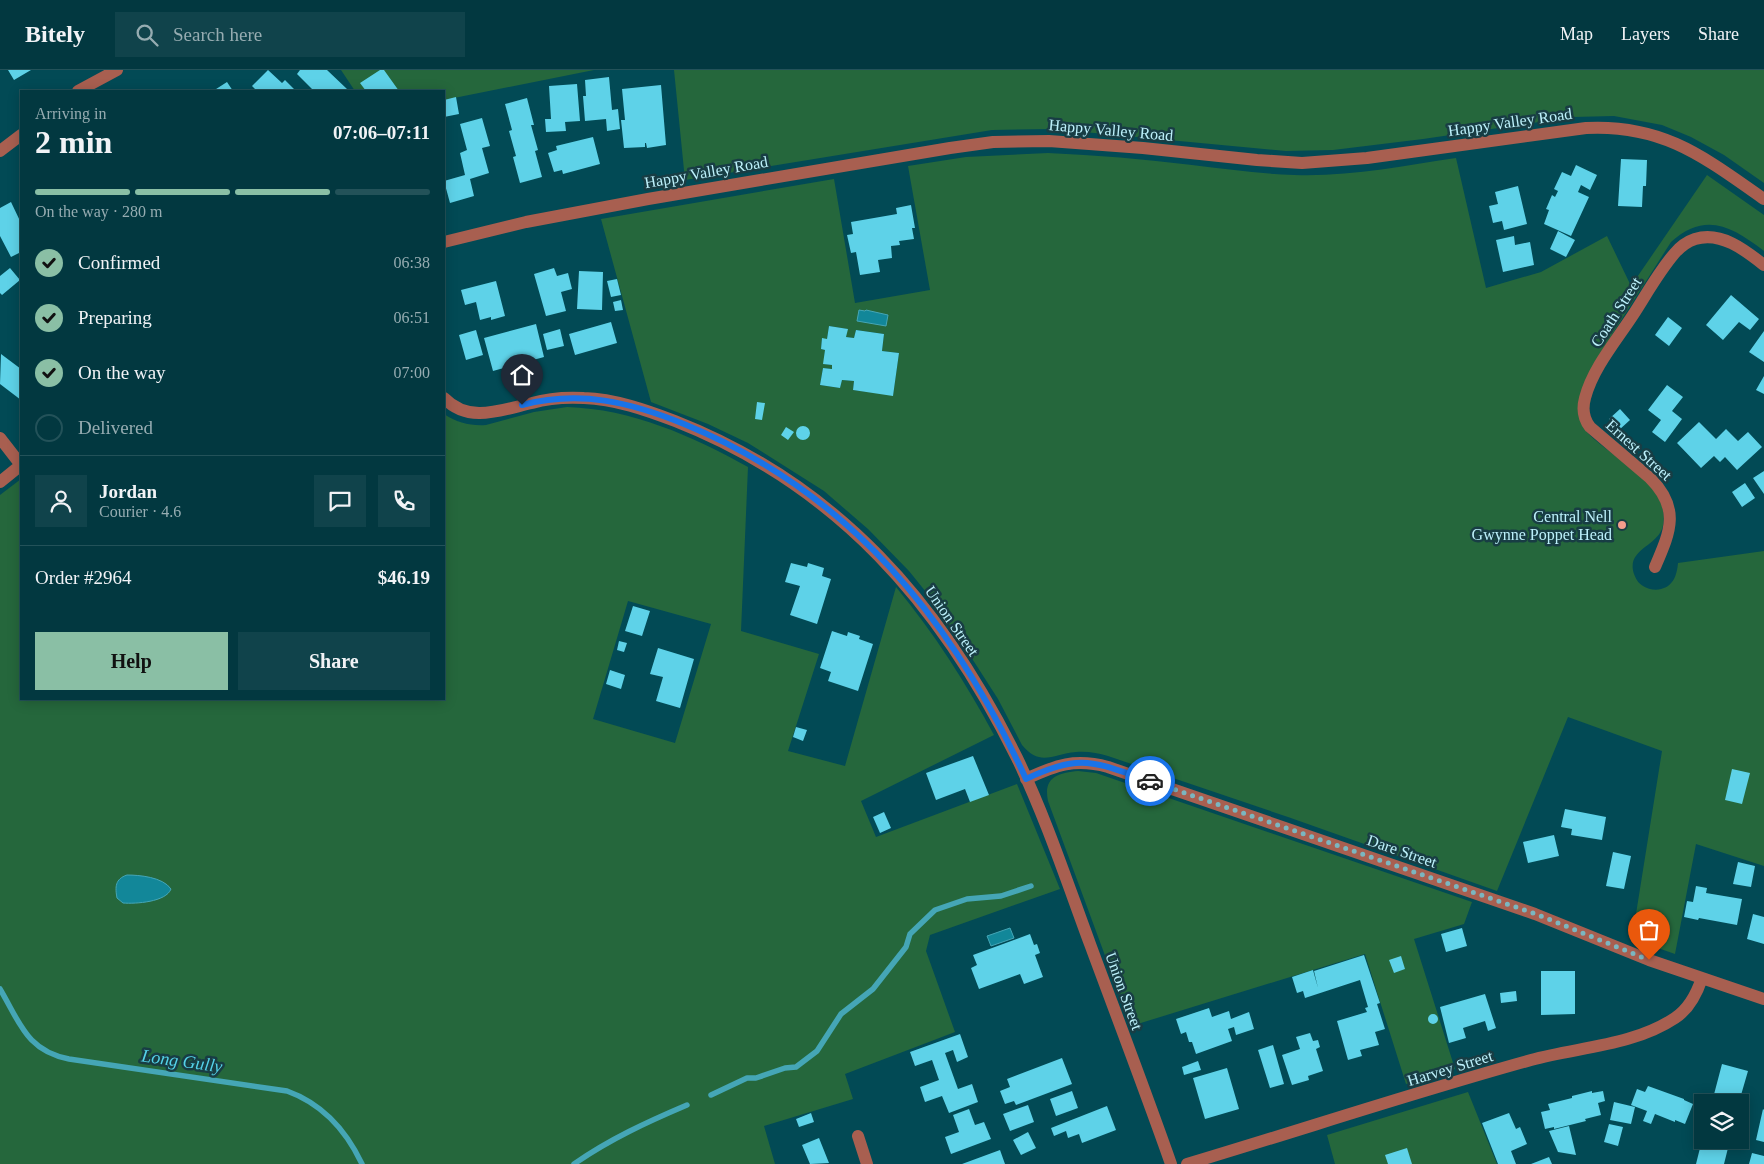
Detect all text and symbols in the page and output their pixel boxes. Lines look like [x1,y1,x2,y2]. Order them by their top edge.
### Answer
search box [115,12,465,57]
text: Bitely [25,21,85,47]
icon: search [133,21,161,49]
text: Search here [173,24,262,45]
text: Map [1560,24,1593,44]
text: Layers [1621,24,1670,44]
text: Share [1698,24,1739,44]
text: Arriving in [35,105,107,122]
street label: Happy Valley Road [1447,105,1573,140]
street label: Happy Valley Road [1048,116,1174,145]
text: 07:06–07:11 [333,122,430,143]
text: 2 min [35,124,112,160]
street label: Happy Valley Road [643,153,769,192]
text: On the way · 280 m [35,203,163,220]
icon: check [35,249,63,277]
text: Confirmed [78,252,160,273]
text: 06:38 [394,254,430,271]
street label: Coath Street [1587,274,1645,350]
icon: check [35,304,63,332]
text: Preparing [78,307,152,328]
text: 06:51 [394,309,430,326]
pin [501,354,543,405]
icon: check [35,359,63,387]
icon: home [508,361,536,389]
text: On the way [78,362,166,383]
text: 07:00 [394,364,430,381]
street label: Ernest Street [1603,416,1676,484]
text: Delivered [78,417,153,438]
button: person [35,475,87,527]
button: chat [314,475,366,527]
button: phone [378,475,430,527]
text: Jordan [99,481,157,502]
text: Courier · 4.6 [99,503,181,520]
place label: Central Nell Gwynne Poppet Head [1472,508,1613,544]
marker: Central Nell Gwynne Poppet Head [1616,519,1628,531]
text: Order #2964 [35,567,132,588]
text: $46.19 [378,567,430,588]
street label: Union Street [922,583,983,660]
button: Help [35,632,228,690]
button: Share [238,632,430,690]
courier [1125,756,1175,806]
icon: car [1136,767,1164,795]
street label: Dare Street [1365,831,1440,871]
pin [1628,909,1670,960]
icon: bag [1635,916,1663,944]
street label: Union Street [1102,950,1146,1033]
water label: Long Gully [139,1045,224,1077]
street label: Harvey Street [1405,1047,1496,1090]
map controls [1694,1094,1749,1149]
button: layers [1694,1094,1749,1149]

